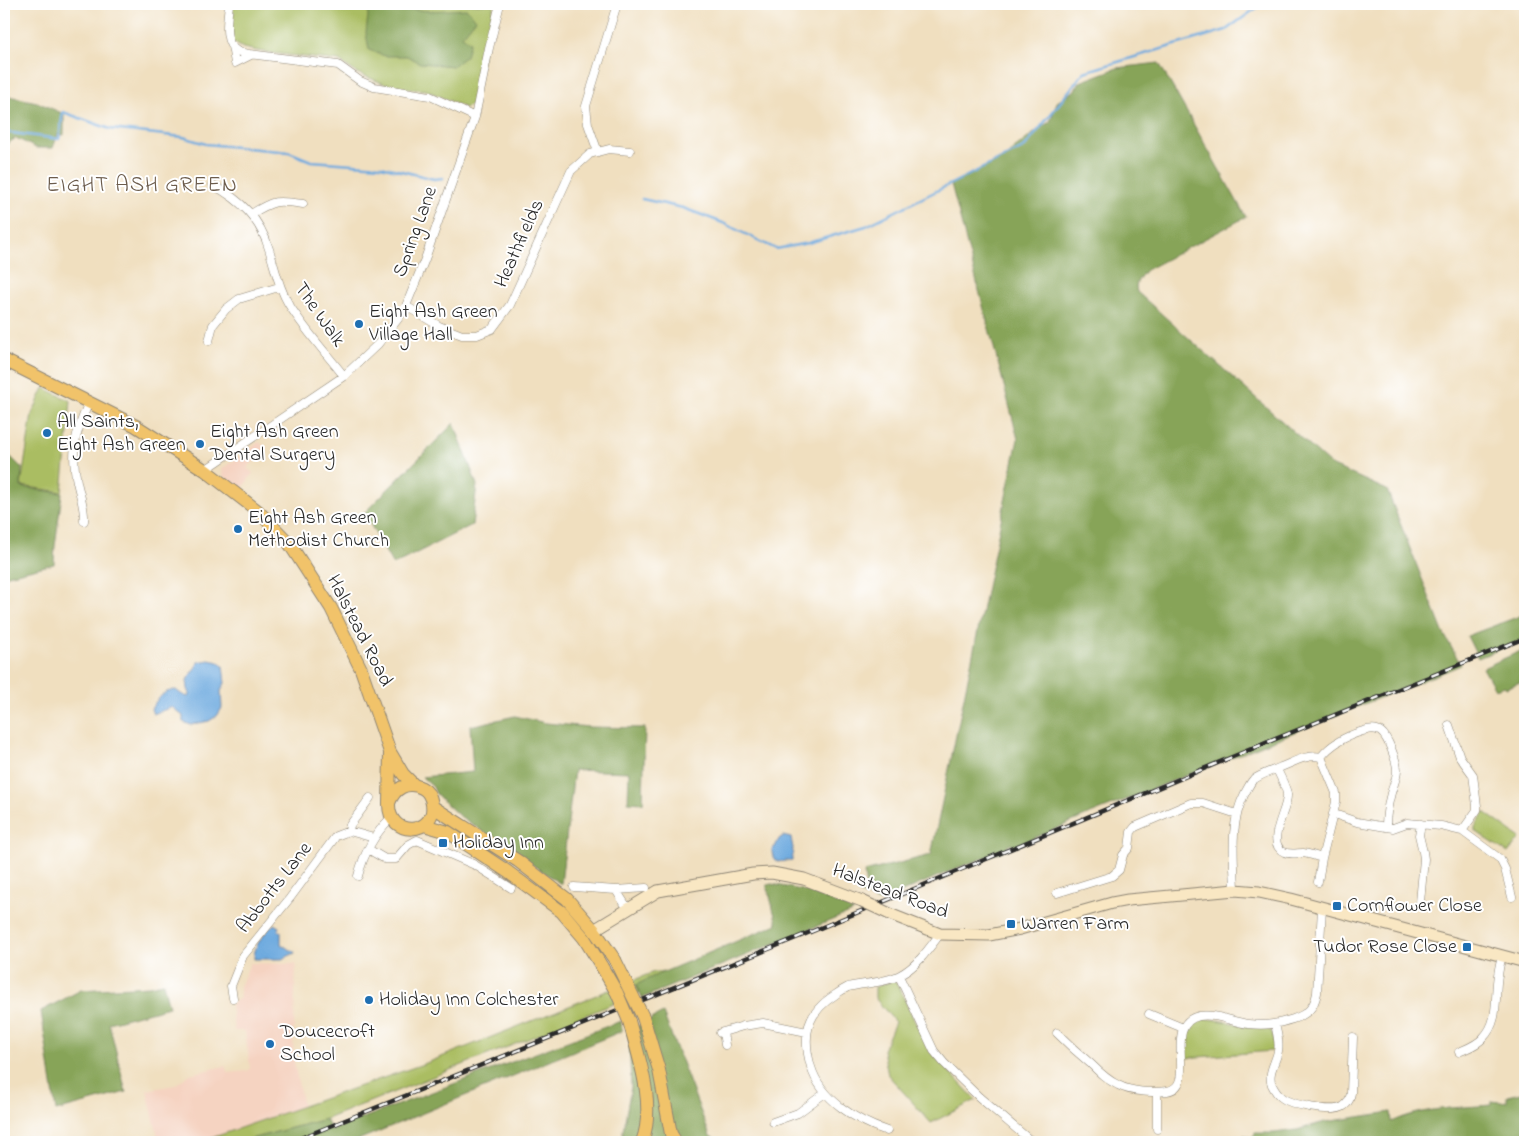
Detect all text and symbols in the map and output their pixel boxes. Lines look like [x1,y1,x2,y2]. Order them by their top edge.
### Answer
district label: EIGHT ASH GREEN [46,170,238,202]
street label: Spring Lane [386,183,447,282]
street label: Heathfields [488,195,552,293]
street label: The Walk [286,277,352,354]
place label: Eight Ash Green Village Hall [368,298,498,351]
marker: Eight Ash Green Village Hall [353,318,365,330]
place label: All Saints, Eight Ash Green [57,408,186,461]
place label: Eight Ash Green Dental Surgery [209,418,339,471]
marker: All Saints, Eight Ash Green [41,427,53,439]
marker: Eight Ash Green Dental Surgery [194,438,206,450]
place label: Eight Ash Green Methodist Church [248,504,389,556]
marker: Eight Ash Green Methodist Church [232,523,244,535]
street label: Halstead Road [318,570,400,692]
place label: Holiday Inn [453,829,544,858]
street label: Abbotts Lane [230,836,320,940]
marker: Holiday Inn [437,837,449,849]
street label: Halstead Road [828,857,952,927]
place label: Cornflower Close [1347,892,1482,921]
marker: Cornflower Close [1331,900,1343,912]
place label: Warren Farm [1021,910,1129,939]
marker: Warren Farm [1005,918,1017,930]
place label: Tudor Rose Close [1313,933,1457,962]
marker: Tudor Rose Close [1461,941,1473,953]
place label: Holiday Inn Colchester [379,986,559,1015]
marker: Holiday Inn Colchester [363,994,375,1006]
place label: Doucecroft School [279,1018,375,1070]
marker: Doucecroft School [264,1038,276,1050]

